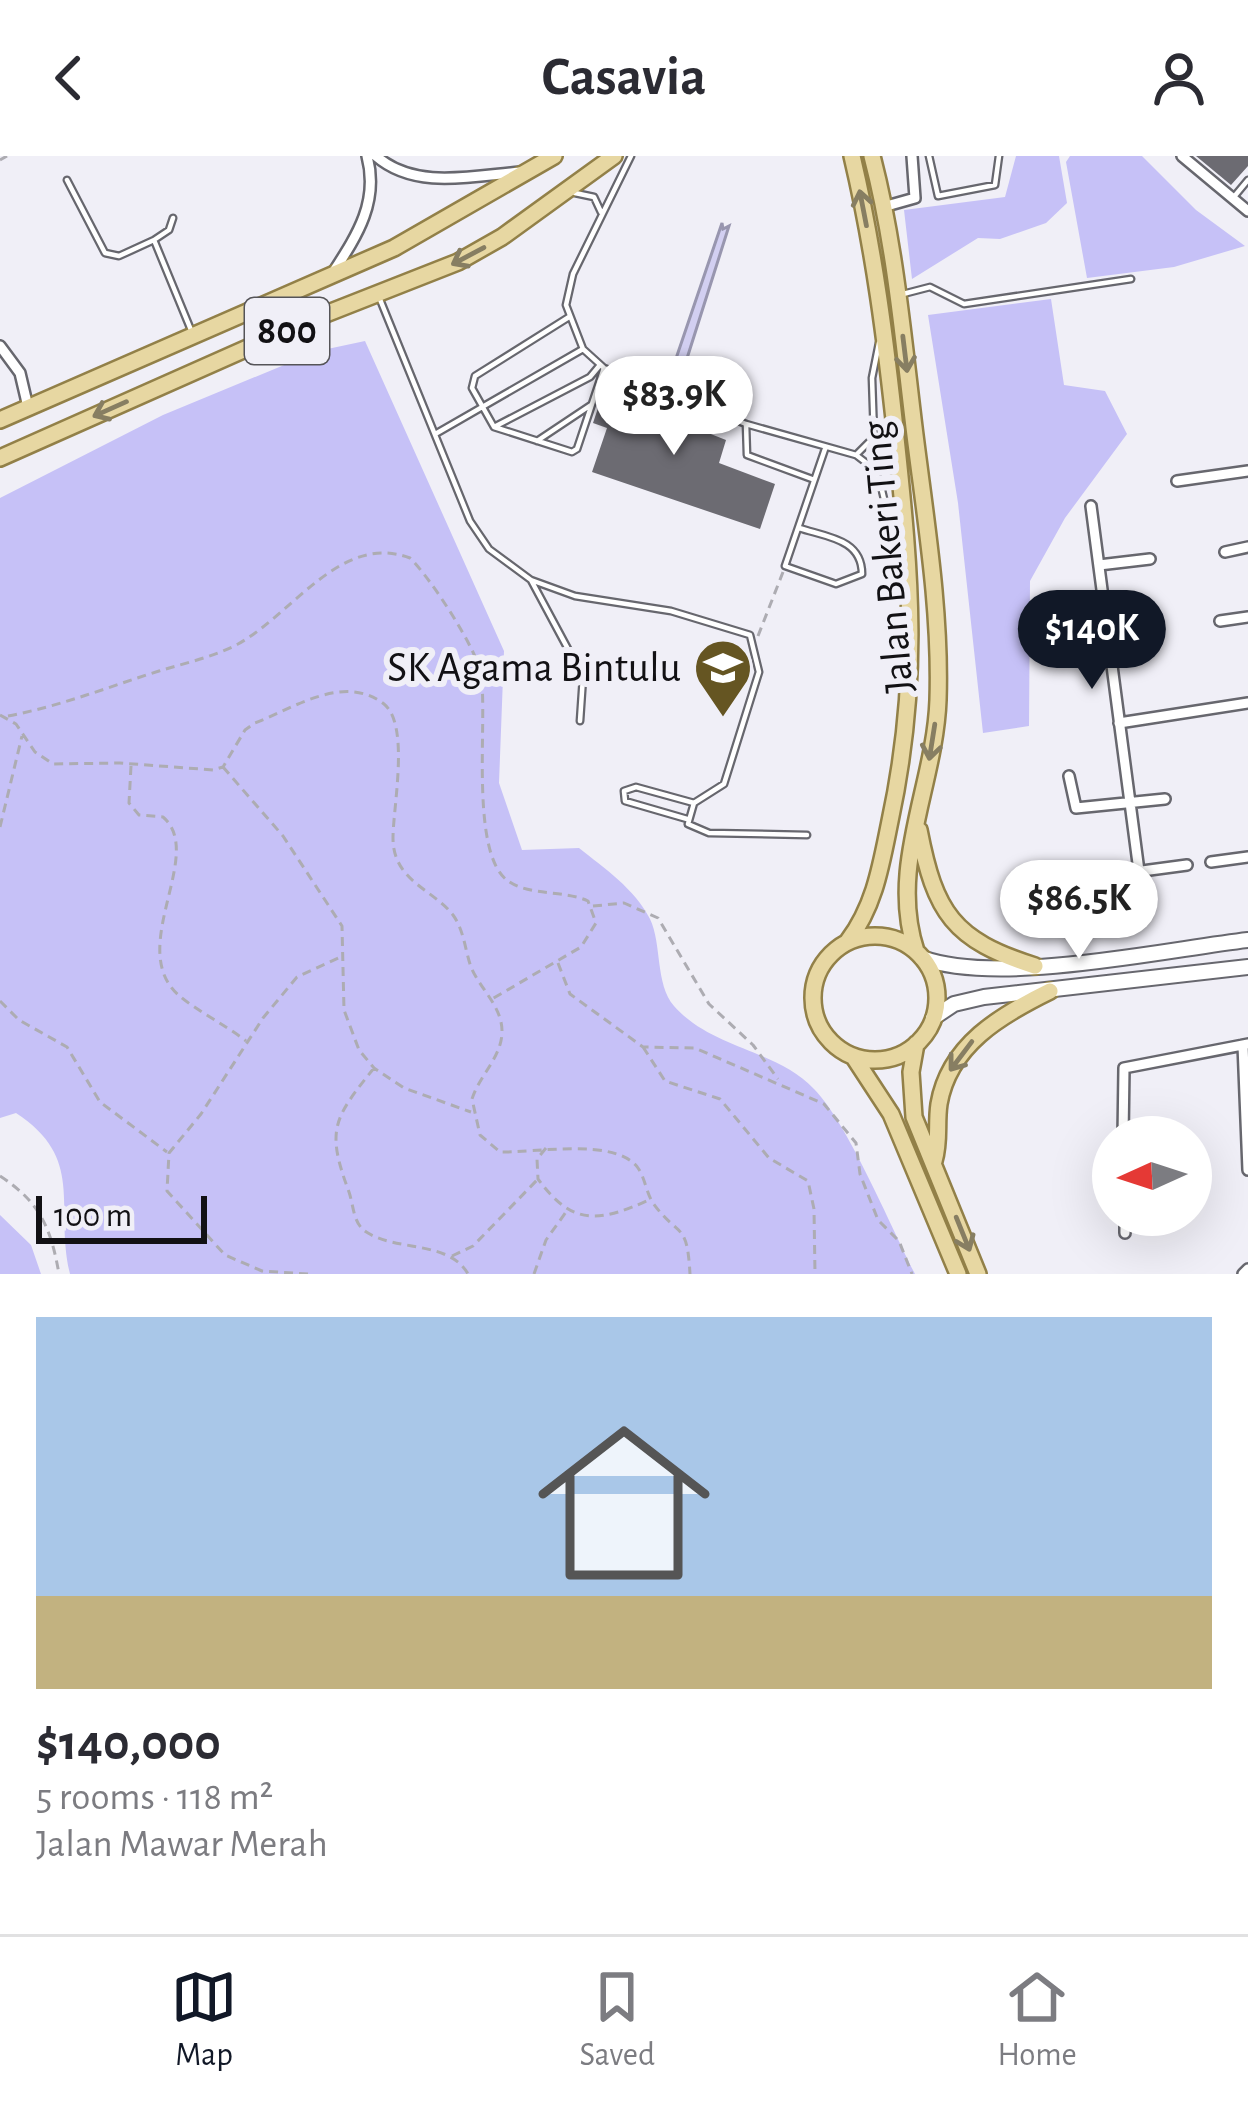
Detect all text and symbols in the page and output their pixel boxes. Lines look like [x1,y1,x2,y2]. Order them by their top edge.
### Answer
icon: back [36,45,102,111]
icon: person [1146,45,1212,111]
text: Casavia [542,51,706,105]
one-way arrow [851,190,873,229]
one-way arrow [452,245,487,268]
road number: 800 [245,298,329,364]
one-way arrow [894,334,916,373]
pin: $83.9K [576,356,772,458]
text: $83.9K [622,375,726,414]
one-way arrow [93,400,129,422]
street label: Jalan Bakeri Ting [855,419,921,695]
pin: $140K [1008,590,1176,692]
text: $140K [1045,609,1139,648]
school or university icon: SK Agama Bintulu [692,637,754,719]
place label: SK Agama Bintulu [387,647,681,689]
one-way arrow [920,722,943,761]
pin: $86.5K [981,860,1177,962]
text: $86.5K [1027,879,1131,918]
one-way arrow [948,1039,974,1071]
north arrow [1092,1116,1212,1236]
map controls [1092,1116,1212,1236]
scale bar [36,1190,207,1243]
text: 100 m [54,1200,132,1233]
one-way arrow [954,1215,975,1252]
icon: home [516,1395,732,1611]
text: $140,000 [36,1718,221,1769]
text: 5 rooms · 118 m² [36,1778,273,1817]
text: Jalan Mawar Merah [36,1825,328,1864]
tab: Map [171,1964,237,2076]
tab: Saved [580,1964,655,2076]
tab: Home [997,1964,1077,2076]

